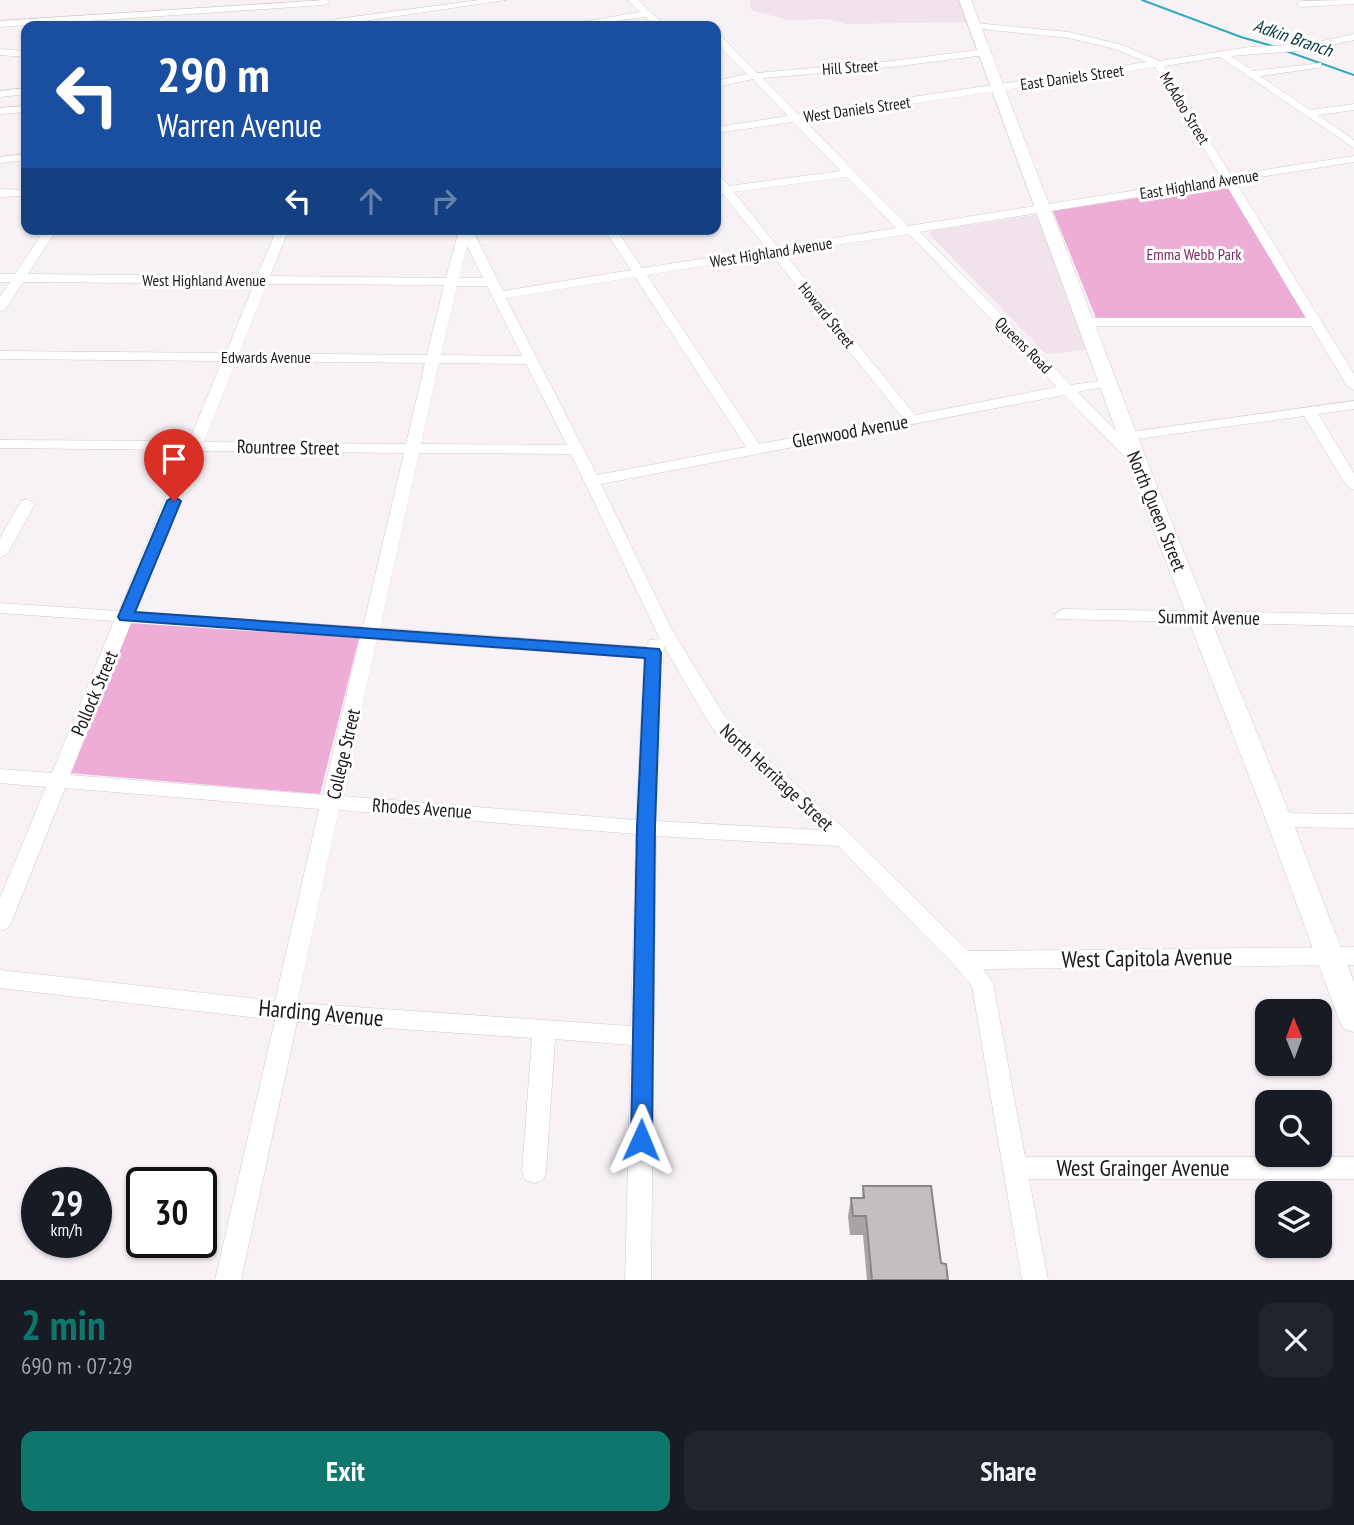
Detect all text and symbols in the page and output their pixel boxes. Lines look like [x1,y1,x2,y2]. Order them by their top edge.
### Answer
water label: Adkin Branch [1251,13,1337,62]
text: 290 m [157,42,270,106]
icon: left [42,49,133,140]
street label: Hill Street [821,55,879,79]
street label: East Daniels Street [1019,60,1125,94]
street label: McAdoo Street [1156,68,1215,148]
street label: West Daniels Street [802,92,912,126]
text: Warren Avenue [157,104,322,146]
street label: East Highland Avenue [1138,165,1260,203]
icon: left [279,182,317,220]
icon: ahead [352,182,390,220]
icon: right [425,182,463,220]
street label: West Highland Avenue [708,232,834,272]
park label: Emma Webb Park [1146,244,1242,264]
street label: West Highland Avenue [142,270,266,290]
street label: Howard Street [794,278,860,352]
street label: Queens Road [991,312,1057,378]
street label: Edwards Avenue [221,347,311,367]
street label: Glenwood Avenue [790,409,910,453]
pin [144,429,204,501]
street label: Rountree Street [237,434,340,460]
icon: arrive [155,440,193,478]
street label: North Queen Street [1122,447,1192,575]
street label: Summit Avenue [1158,604,1260,630]
street label: Pollock Street [65,646,123,739]
street label: College Street [321,706,365,802]
street label: North Herritage Street [715,718,839,836]
street label: Rhodes Avenue [371,793,473,823]
street label: West Capitola Avenue [1061,942,1233,973]
street label: Harding Avenue [257,993,385,1032]
north arrow [1255,999,1332,1076]
map controls [1255,999,1332,1258]
button: search [1255,1090,1332,1167]
position arrow [604,1103,678,1177]
street label: West Grainger Avenue [1056,1153,1230,1182]
speed limit sign: 30 [126,1167,217,1258]
text: 29 [50,1180,83,1226]
button: layers [1255,1181,1332,1258]
text: km/h [51,1218,82,1241]
text: 2 min [21,1297,106,1352]
button: close [1259,1303,1333,1377]
text: 690 m · 07:29 [21,1351,133,1380]
button: Exit [21,1431,670,1511]
button: Share [684,1431,1333,1511]

